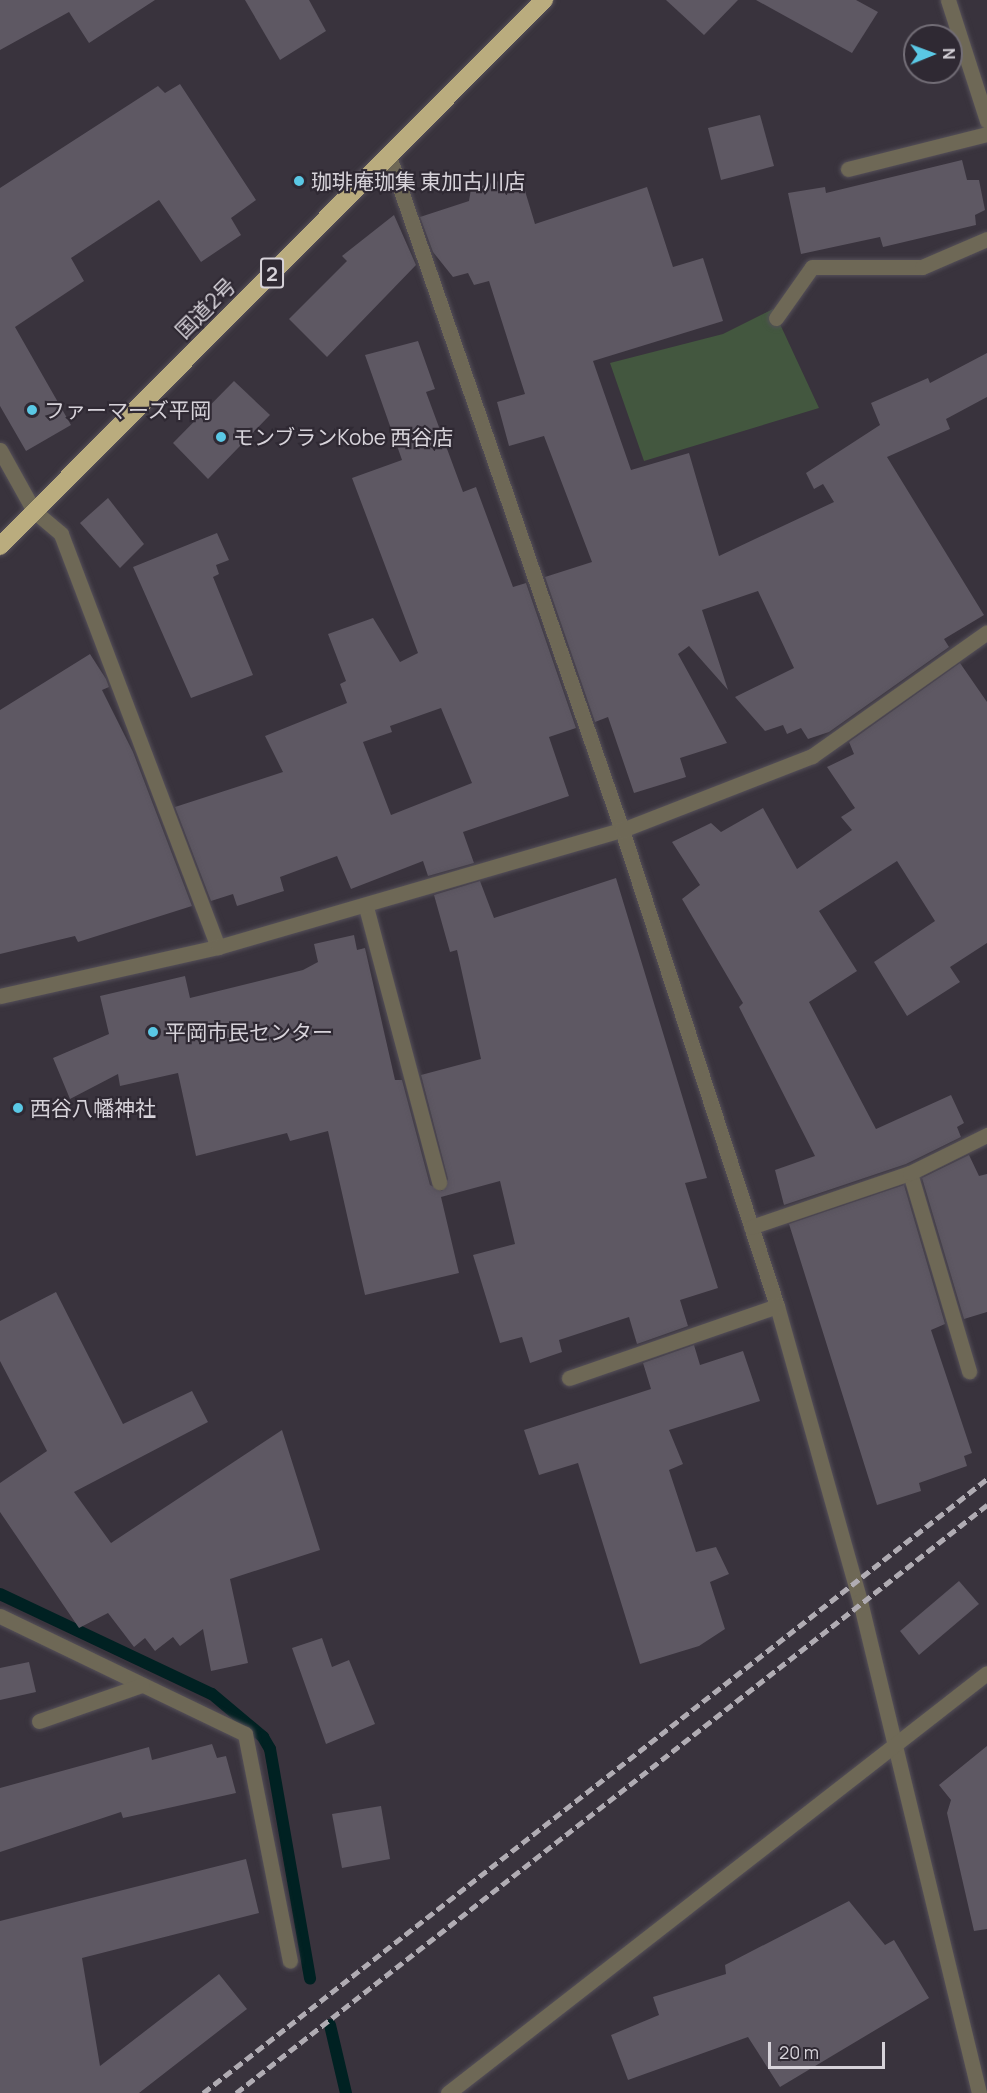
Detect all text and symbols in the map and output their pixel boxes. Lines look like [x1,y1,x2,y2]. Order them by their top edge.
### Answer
north arrow [903,24,963,84]
text: N [938,48,960,60]
place label: 珈琲庵珈集 東加古川店 [311,168,525,194]
marker: 珈琲庵珈集 東加古川店 [292,174,306,188]
road number: 2 [260,256,284,290]
street label: 国道2号 [170,273,240,343]
place label: ファーマーズ平岡 [44,397,212,423]
marker: ファーマーズ平岡 [25,403,39,417]
place label: モンブランKobe 西谷店 [233,424,454,450]
marker: モンブランKobe 西谷店 [214,430,228,444]
place label: 平岡市民センター [165,1019,333,1045]
marker: 平岡市民センター [146,1025,160,1039]
place label: 西谷八幡神社 [30,1095,156,1121]
marker: 西谷八幡神社 [11,1101,25,1115]
scale bar [771,2030,888,2068]
text: 20 m [779,2040,819,2064]

